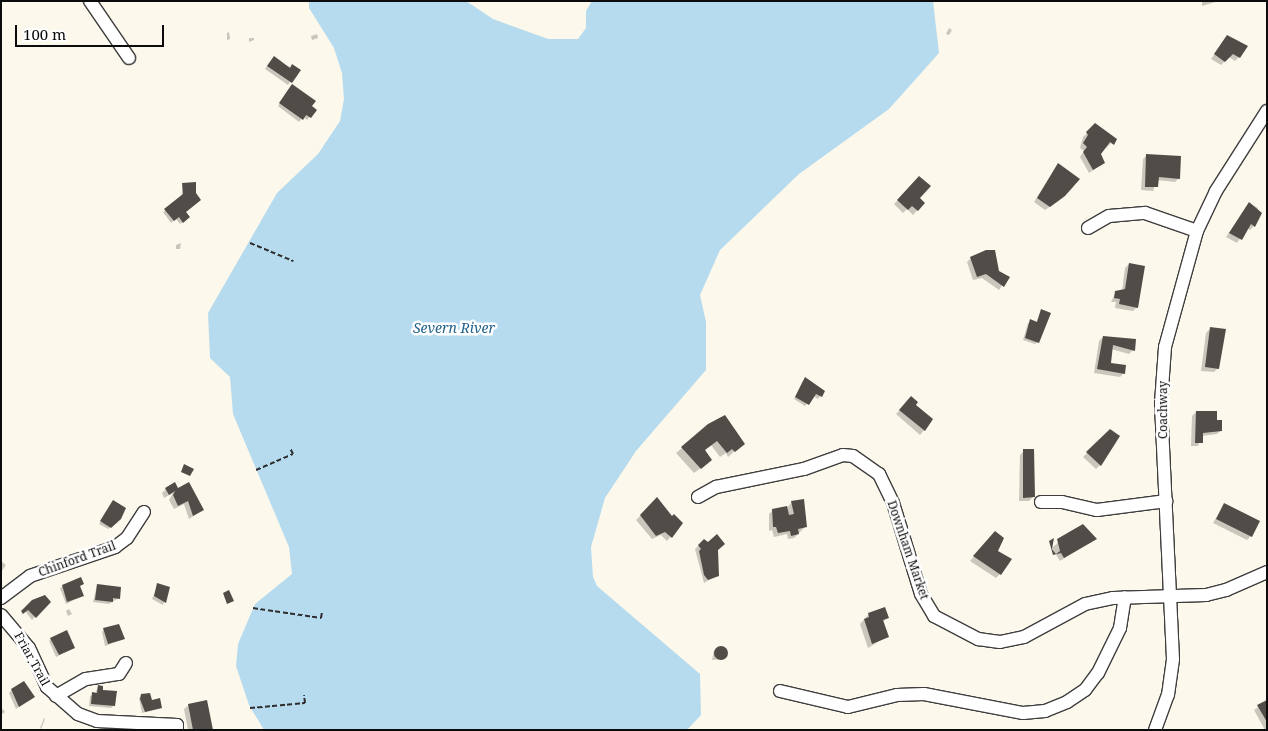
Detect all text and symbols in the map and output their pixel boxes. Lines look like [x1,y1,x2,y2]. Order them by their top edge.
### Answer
scale bar [18,15,166,47]
text: 100 m [23,24,66,44]
water label: Severn River [413,320,495,336]
street label: Coachway [1156,381,1170,439]
street label: Downham Market [884,499,932,601]
street label: Chinford Trail [36,538,118,580]
street label: Friar Trail [11,630,53,688]

